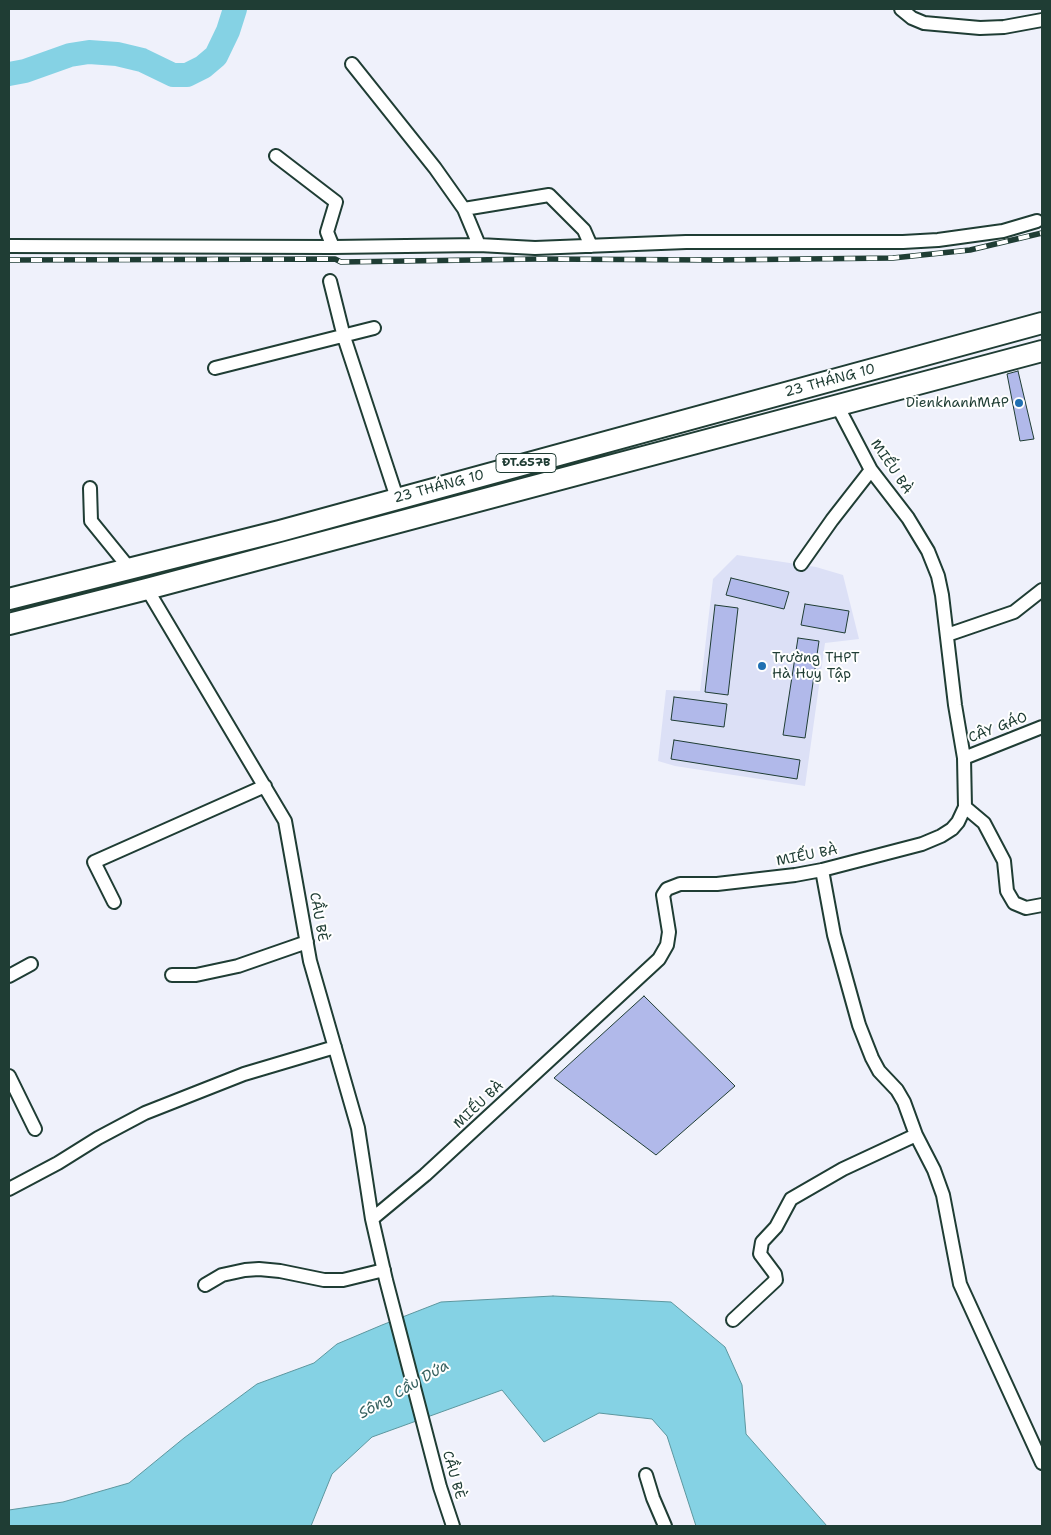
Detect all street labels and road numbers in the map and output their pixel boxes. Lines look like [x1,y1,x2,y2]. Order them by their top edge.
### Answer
street label: 23 THÁNG 10 [783,361,877,401]
street label: MIẾU BÀ [867,437,915,497]
road number: ĐT.657B [496,453,556,472]
street label: 23 THÁNG 10 [392,467,486,507]
street label: CÂY GÁO [966,709,1030,747]
street label: MIẾU BÀ [775,842,839,870]
street label: CẦU BÈ [305,891,331,943]
street label: MIẾU BÀ [451,1078,507,1132]
street label: CẦU BÈ [438,1449,468,1501]

